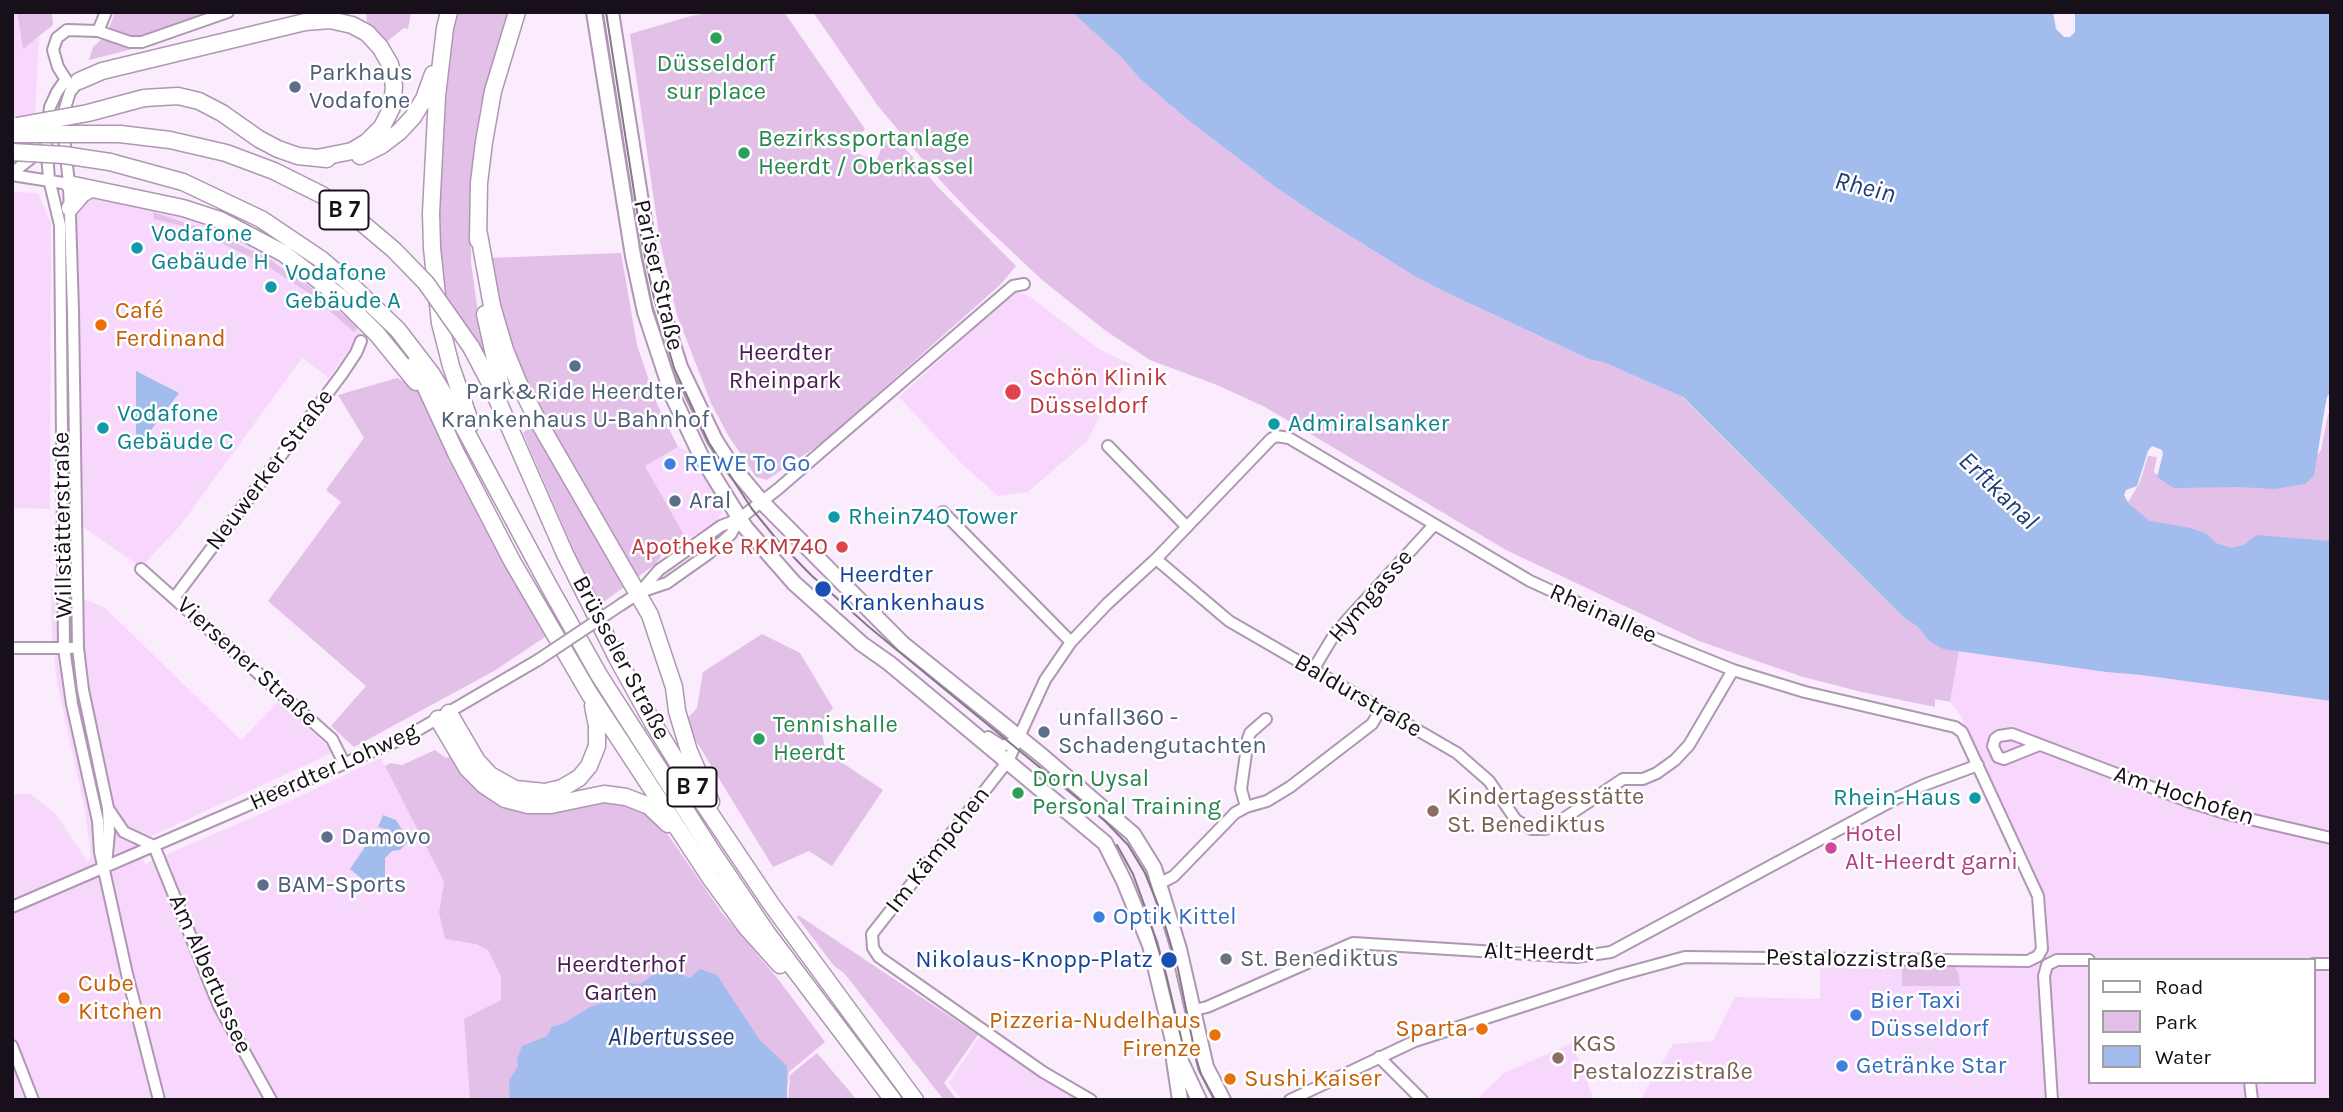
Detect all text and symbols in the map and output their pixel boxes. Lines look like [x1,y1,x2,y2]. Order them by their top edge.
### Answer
marker: Düsseldorf sur place [708,30,724,46]
place label: Düsseldorf sur place [657,50,775,106]
place label: Parkhaus Vodafone [309,59,413,115]
marker: Parkhaus Vodafone [287,79,303,95]
place label: Bezirkssportanlage Heerdt / Oberkassel [758,125,974,181]
marker: Bezirkssportanlage Heerdt / Oberkassel [736,145,752,161]
water label: Rhein [1831,165,1899,211]
road number: B 7 [320,190,368,230]
street label: Pariser Straße [627,197,689,353]
place label: Vodafone Gebäude H [151,220,269,276]
marker: Vodafone Gebäude H [129,240,145,256]
place label: Vodafone Gebäude A [285,259,401,315]
marker: Vodafone Gebäude A [263,279,279,295]
place label: Café Ferdinand [115,297,226,353]
marker: Café Ferdinand [93,317,109,333]
park label: Heerdter Rheinpark [729,339,841,395]
marker: Park&Ride Heerdter Krankenhaus U-Bahnhof [567,358,583,374]
place label: Schön Klinik Düsseldorf [1029,364,1167,420]
place label: Park&Ride Heerdter Krankenhaus U-Bahnhof [441,378,709,434]
marker: Schön Klinik Düsseldorf [1003,382,1023,402]
street label: Neuwerker Straße [200,384,340,556]
place label: Vodafone Gebäude C [117,400,234,456]
place label: Admiralsanker [1288,410,1449,438]
marker: Admiralsanker [1266,416,1282,432]
marker: Vodafone Gebäude C [95,420,111,436]
street label: Willstätterstraße [47,432,79,618]
water label: Erftkanal [1952,445,2044,537]
place label: REWE To Go [684,450,810,478]
marker: REWE To Go [662,456,678,472]
place label: Aral [689,487,731,515]
marker: Aral [667,493,683,509]
place label: Rhein740 Tower [848,503,1017,531]
marker: Rhein740 Tower [826,509,842,525]
place label: Apotheke RKM740 [631,533,828,561]
marker: Apotheke RKM740 [834,539,850,555]
street label: Hymgasse [1323,544,1419,648]
place label: Heerdter Krankenhaus [839,561,985,617]
street label: Brüsseler Straße [566,571,676,745]
street label: Rheinallee [1545,578,1661,650]
marker: Heerdter Krankenhaus [813,579,833,599]
street label: Viersener Straße [170,591,324,733]
street label: Baldurstraße [1289,648,1427,744]
place label: unfall360 - Schadengutachten [1058,704,1267,760]
place label: Tennishalle Heerdt [773,711,898,767]
street label: Heerdter Lohweg [245,717,423,817]
marker: unfall360 - Schadengutachten [1036,724,1052,740]
marker: Tennishalle Heerdt [751,731,767,747]
street label: Am Hochofen [2110,760,2258,832]
place label: Dorn Uysal Personal Training [1032,765,1221,821]
road number: B 7 [668,768,716,806]
street label: Im Kämpchen [880,781,996,919]
place label: Kindertagesstätte St. Benediktus [1447,783,1644,839]
place label: Rhein-Haus [1833,784,1961,812]
marker: Dorn Uysal Personal Training [1010,785,1026,801]
marker: Rhein-Haus [1967,790,1983,806]
marker: Kindertagesstätte St. Benediktus [1425,803,1441,819]
place label: Hotel Alt-Heerdt garni [1845,820,2018,876]
place label: Damovo [341,823,431,851]
marker: Damovo [319,829,335,845]
marker: Hotel Alt-Heerdt garni [1823,840,1839,856]
place label: BAM-Sports [277,871,406,899]
marker: BAM-Sports [255,877,271,893]
street label: Am Albertussee [162,890,258,1058]
place label: Optik Kittel [1113,903,1237,931]
marker: Optik Kittel [1091,909,1107,925]
street label: Alt-Heerdt [1484,937,1594,967]
street label: Pestalozzistraße [1765,943,1947,975]
place label: St. Benediktus [1240,945,1399,973]
place label: Nikolaus-Knopp-Platz [915,946,1153,974]
marker: Nikolaus-Knopp-Platz [1159,950,1179,970]
park label: Heerdterhof Garten [556,951,686,1007]
marker: St. Benediktus [1218,951,1234,967]
legend [2088,958,2315,1084]
place label: Cube Kitchen [78,970,162,1026]
text: Road [2155,975,2203,999]
place label: Bier Taxi Düsseldorf [1870,987,1989,1043]
marker: Cube Kitchen [56,990,72,1006]
place label: Pizzeria-Nudelhaus Firenze [989,1007,1201,1063]
marker: Bier Taxi Düsseldorf [1848,1007,1864,1023]
text: Park [2155,1010,2198,1034]
place label: Sparta [1395,1015,1468,1043]
marker: Sparta [1474,1021,1490,1037]
water label: Albertussee [608,1022,734,1054]
marker: Pizzeria-Nudelhaus Firenze [1207,1027,1223,1043]
place label: KGS Pestalozzistraße [1572,1030,1753,1086]
text: Water [2155,1045,2211,1069]
marker: KGS Pestalozzistraße [1550,1050,1566,1066]
place label: Getränke Star [1856,1052,2006,1080]
marker: Getränke Star [1834,1058,1850,1074]
place label: Sushi Kaiser [1244,1065,1382,1093]
marker: Sushi Kaiser [1222,1071,1238,1087]

